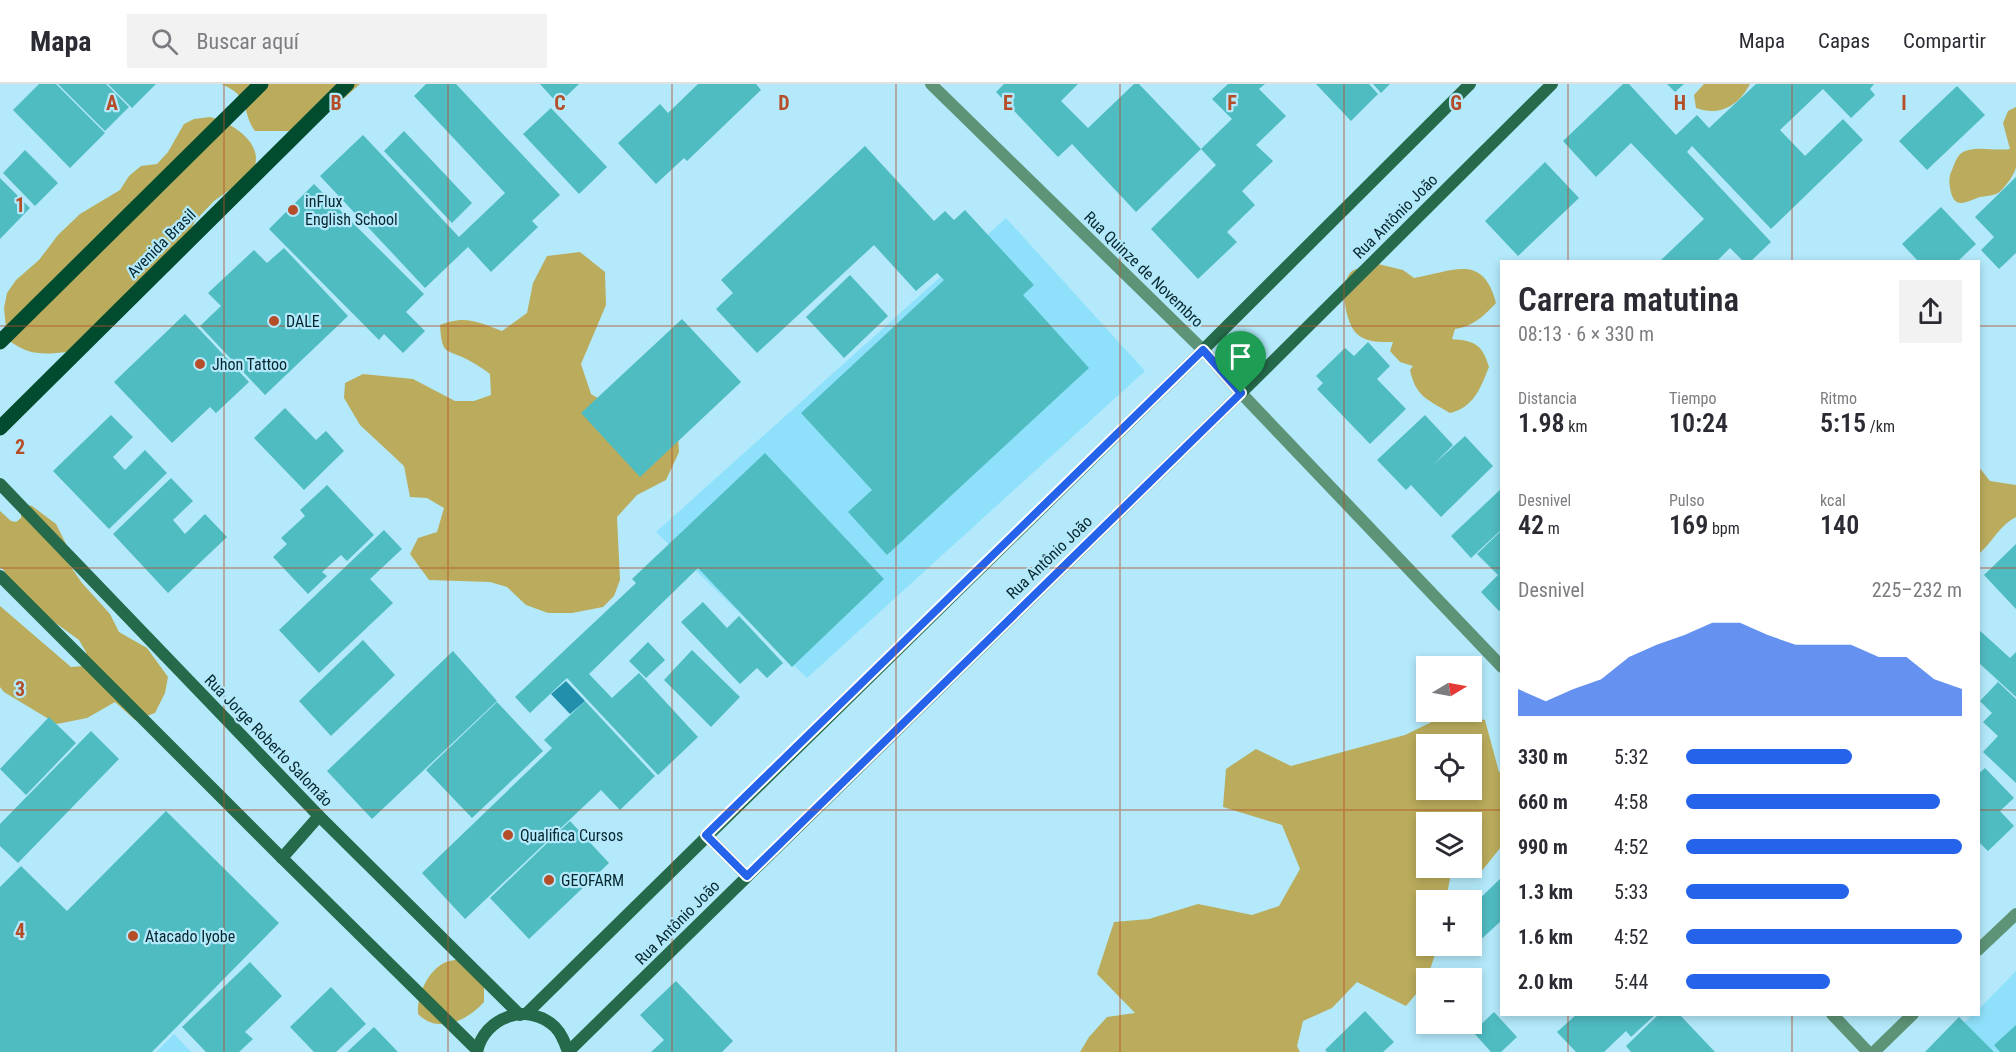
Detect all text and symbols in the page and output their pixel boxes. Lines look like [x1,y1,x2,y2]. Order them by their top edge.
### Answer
search box [127,14,547,68]
text: Mapa [30,25,91,58]
icon: search [148,25,181,58]
text: Buscar aquí [196,29,299,54]
text: Mapa [1739,29,1785,53]
text: Capas [1818,29,1870,53]
text: Compartir [1903,29,1986,53]
text: A [106,91,118,115]
text: B [330,91,342,115]
text: C [554,91,566,115]
text: D [778,91,790,115]
text: E [1003,91,1013,115]
text: F [1227,91,1237,115]
text: G [1450,91,1462,115]
text: H [1674,91,1686,115]
text: I [1901,91,1907,115]
street label: Rua Antônio João [1349,170,1442,263]
place label: inFlux English School [305,192,398,229]
text: 1 [15,193,25,217]
marker: inFlux English School [286,203,300,217]
street label: Avenida Brasil [123,205,200,282]
street label: Rua Quinze de Novembro [1080,208,1207,331]
text: Carrera matutina [1518,280,1739,319]
button: share [1899,280,1962,343]
place label: DALE [286,312,320,331]
marker: DALE [267,314,281,328]
text: 08:13 · 6 × 330 m [1518,322,1654,346]
pin [1215,331,1266,393]
icon: arrive [1224,340,1257,373]
place label: Jhon Tattoo [212,355,287,374]
marker: Jhon Tattoo [193,357,207,371]
text: Distancia [1518,389,1577,408]
text: Tiempo [1669,389,1716,408]
text: Ritmo [1820,389,1857,408]
text: 1.98 [1518,408,1565,438]
text: 10:24 [1669,408,1728,438]
text: 5:15 [1820,408,1866,438]
text: km [1565,417,1588,436]
text: /km [1866,417,1895,436]
text: 2 [15,435,25,459]
text: Desnivel [1518,491,1571,510]
text: Pulso [1669,491,1705,510]
text: kcal [1820,491,1846,510]
text: 42 [1518,510,1544,540]
text: 169 [1669,510,1708,540]
text: 140 [1820,510,1859,540]
street label: Rua Antônio João [1003,512,1096,603]
text: m [1544,519,1560,538]
text: bpm [1708,519,1740,538]
text: Desnivel [1518,578,1585,602]
text: 225–232 m [1872,578,1962,602]
north arrow [1416,656,1482,722]
map controls [1416,656,1482,1034]
street label: Rua Jorge Roberto Salomão [201,670,337,810]
text: 3 [15,677,25,701]
button: locate [1416,734,1482,800]
text: 330 m [1518,745,1568,769]
text: 5:32 [1614,745,1648,769]
text: 660 m [1518,790,1568,814]
text: 4:58 [1614,790,1648,814]
button: layers [1416,812,1482,878]
place label: Qualifica Cursos [520,826,623,845]
marker: Qualifica Cursos [501,828,515,842]
text: 990 m [1518,835,1568,859]
text: 4:52 [1614,835,1648,859]
place label: GEOFARM [561,871,624,890]
marker: GEOFARM [542,873,556,887]
street label: Rua Antônio João [631,876,724,969]
text: 1.3 km [1518,880,1573,904]
text: 5:33 [1614,880,1648,904]
button: + [1416,890,1482,956]
text: 4 [15,919,25,943]
text: 1.6 km [1518,925,1573,949]
text: 4:52 [1614,925,1648,949]
place label: Atacado Iyobe [145,927,235,946]
marker: Atacado Iyobe [126,929,140,943]
button: − [1416,968,1482,1034]
text: 2.0 km [1518,970,1573,994]
text: 5:44 [1614,970,1648,994]

